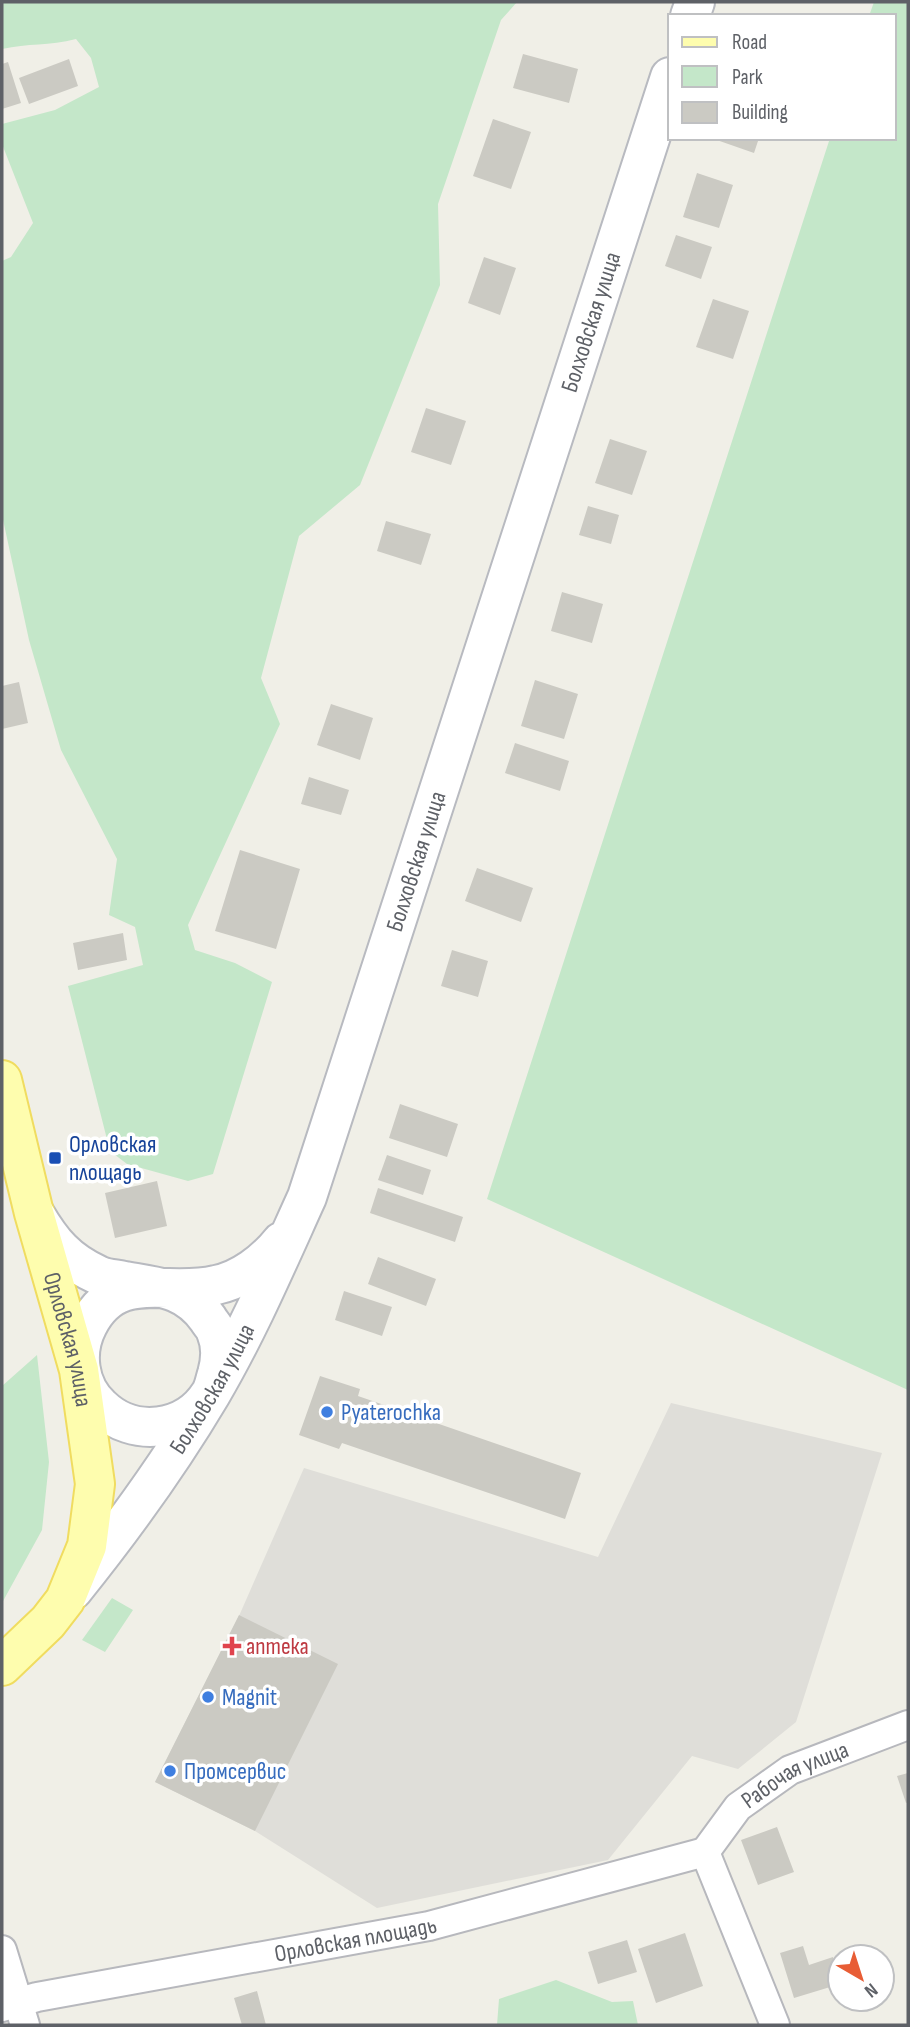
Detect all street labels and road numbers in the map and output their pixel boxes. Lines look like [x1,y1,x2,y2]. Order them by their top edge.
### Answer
street label: Болховская улица [554,248,627,396]
street label: Болховская улица [380,788,452,935]
street label: Орловская улица [37,1269,98,1409]
street label: Болховская улица [163,1319,261,1459]
street label: Рабочая улица [735,1735,853,1815]
street label: Орловская площадь [272,1910,440,1968]

